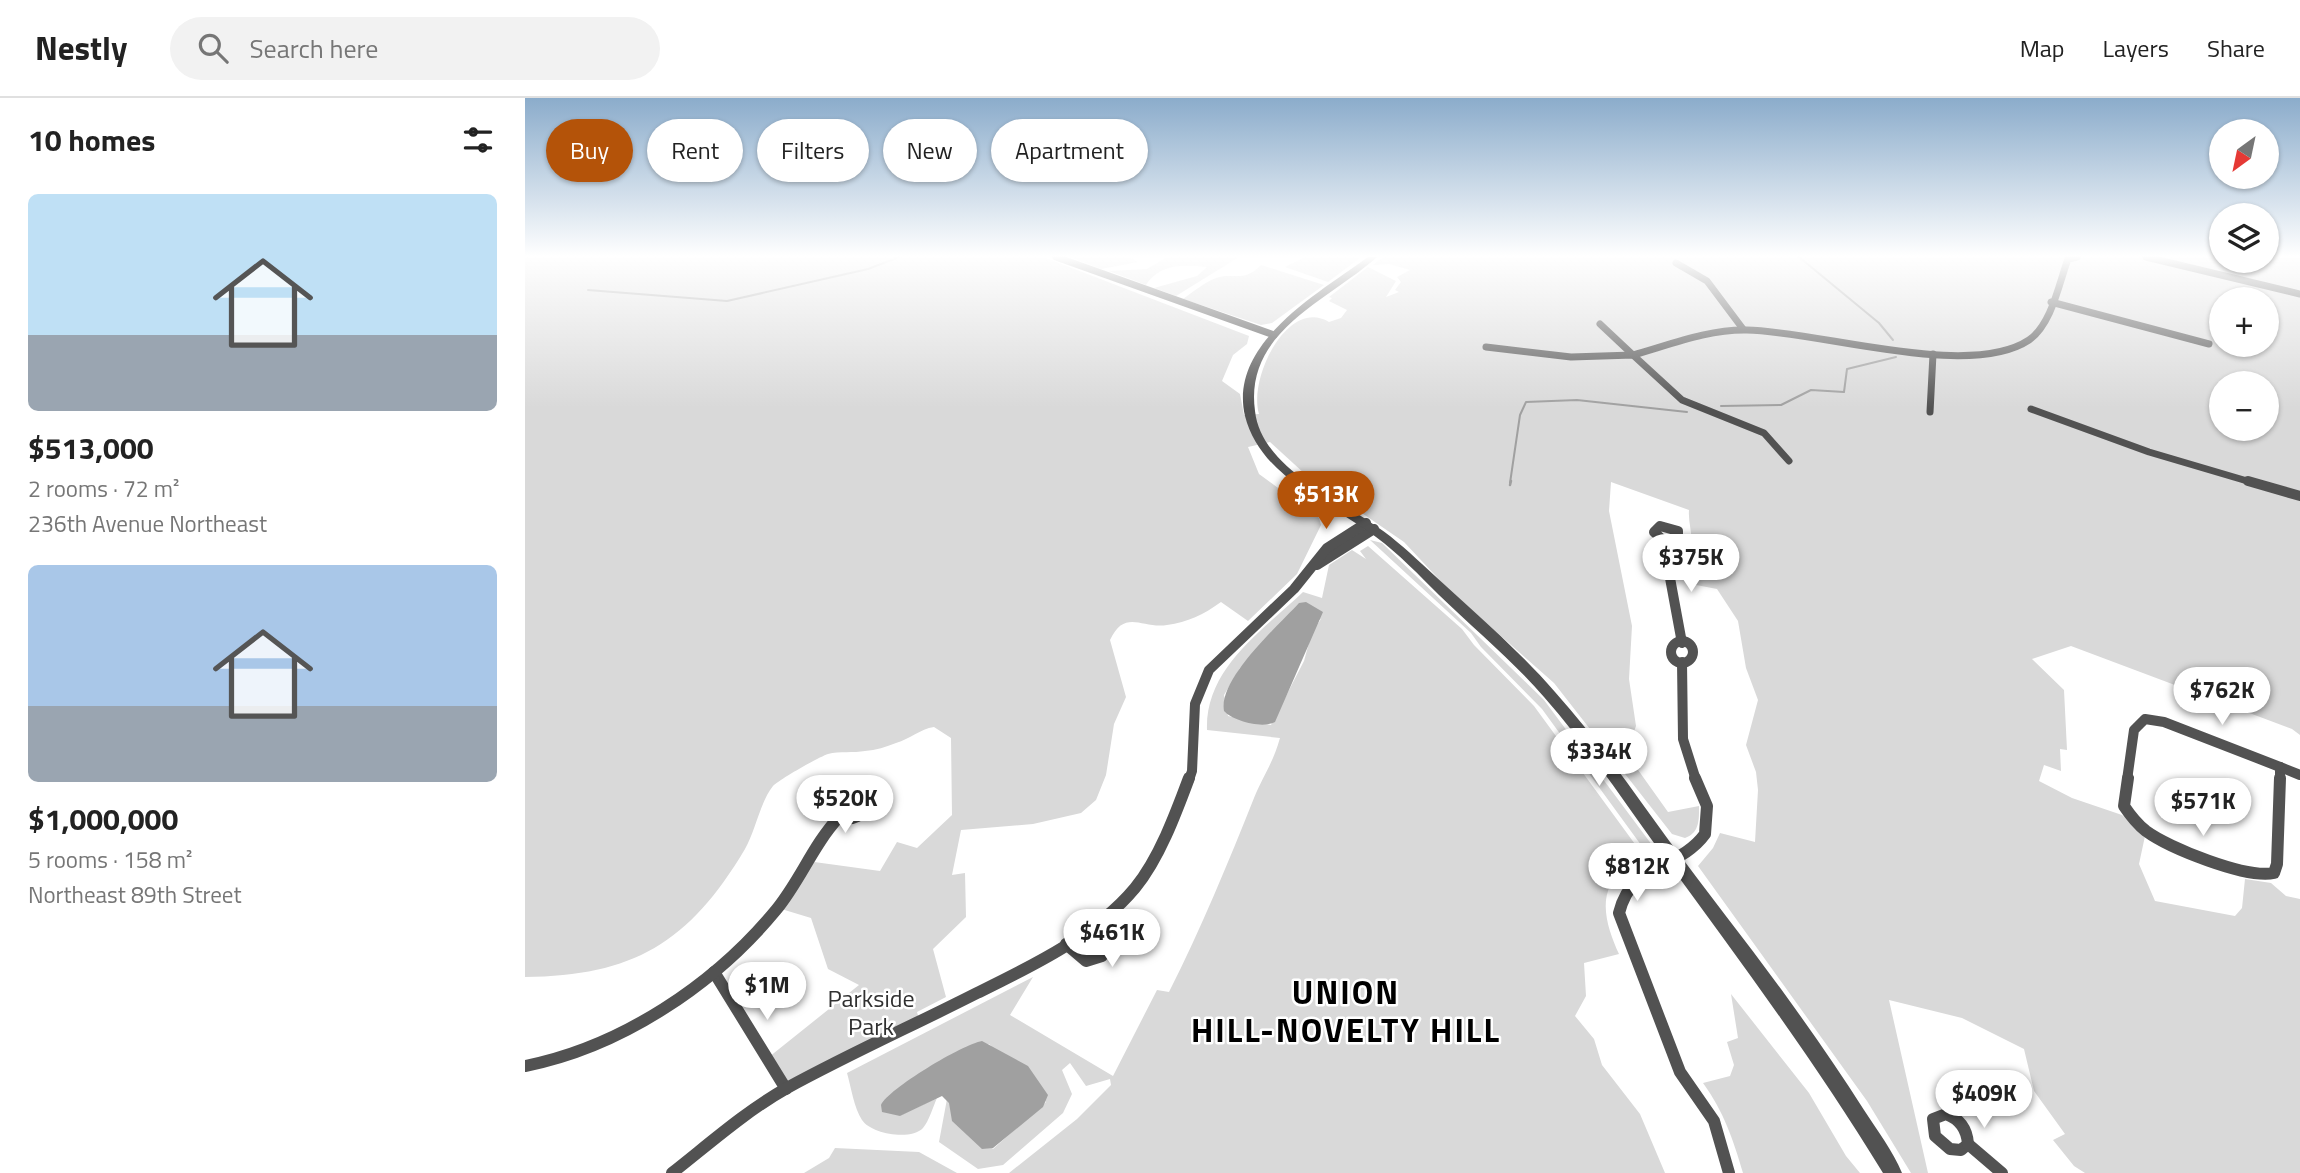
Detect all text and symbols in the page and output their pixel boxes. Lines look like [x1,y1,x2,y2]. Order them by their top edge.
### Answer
search box [170,17,660,80]
text: Nestly [35,23,128,73]
icon: search [194,29,232,67]
text: Search here [250,29,378,68]
text: Map [2020,30,2065,66]
text: Layers [2103,30,2169,66]
text: Share [2207,30,2265,66]
text: 10 homes [28,117,155,163]
chip: Buy [546,119,633,182]
chip: Rent [647,119,743,182]
chip: Filters [757,119,869,182]
chip: New [883,119,977,182]
chip: Apartment [991,119,1148,182]
north arrow [2209,119,2279,189]
map controls [2209,119,2279,441]
icon: filters [459,121,497,159]
button: layers [2209,203,2279,273]
icon: home [200,240,326,366]
button: + [2209,287,2279,357]
button: − [2209,371,2279,441]
text: $513,000 [28,425,154,471]
text: 2 rooms · 72 m² [28,471,179,506]
pin: $513K [1277,472,1375,531]
text: $513K [1293,476,1359,511]
text: 236th Avenue Northeast [28,506,267,541]
pin: $375K [1642,534,1740,594]
text: $375K [1658,539,1724,574]
icon: home [200,611,326,737]
pin: $762K [2173,668,2271,727]
text: $762K [2189,672,2255,707]
pin: $334K [1550,728,1648,788]
text: $334K [1566,733,1632,768]
pin: $520K [796,776,894,835]
pin: $571K [2154,778,2252,838]
text: $520K [812,780,878,815]
text: $571K [2170,783,2236,818]
text: $1,000,000 [28,796,178,842]
text: 5 rooms · 158 m² [28,842,192,877]
pin: $812K [1588,844,1686,903]
text: $812K [1604,848,1670,883]
text: Northeast 89th Street [28,877,241,912]
pin: $461K [1063,910,1161,969]
text: $461K [1079,914,1145,949]
pin: $1M [733,962,801,1022]
text: $1M [744,967,790,1002]
district label: UNION HILL-NOVELTY HILL [1191,967,1501,1055]
park label: Parkside Park [827,980,915,1044]
pin: $409K [1935,1070,2033,1130]
text: $409K [1951,1075,2017,1110]

